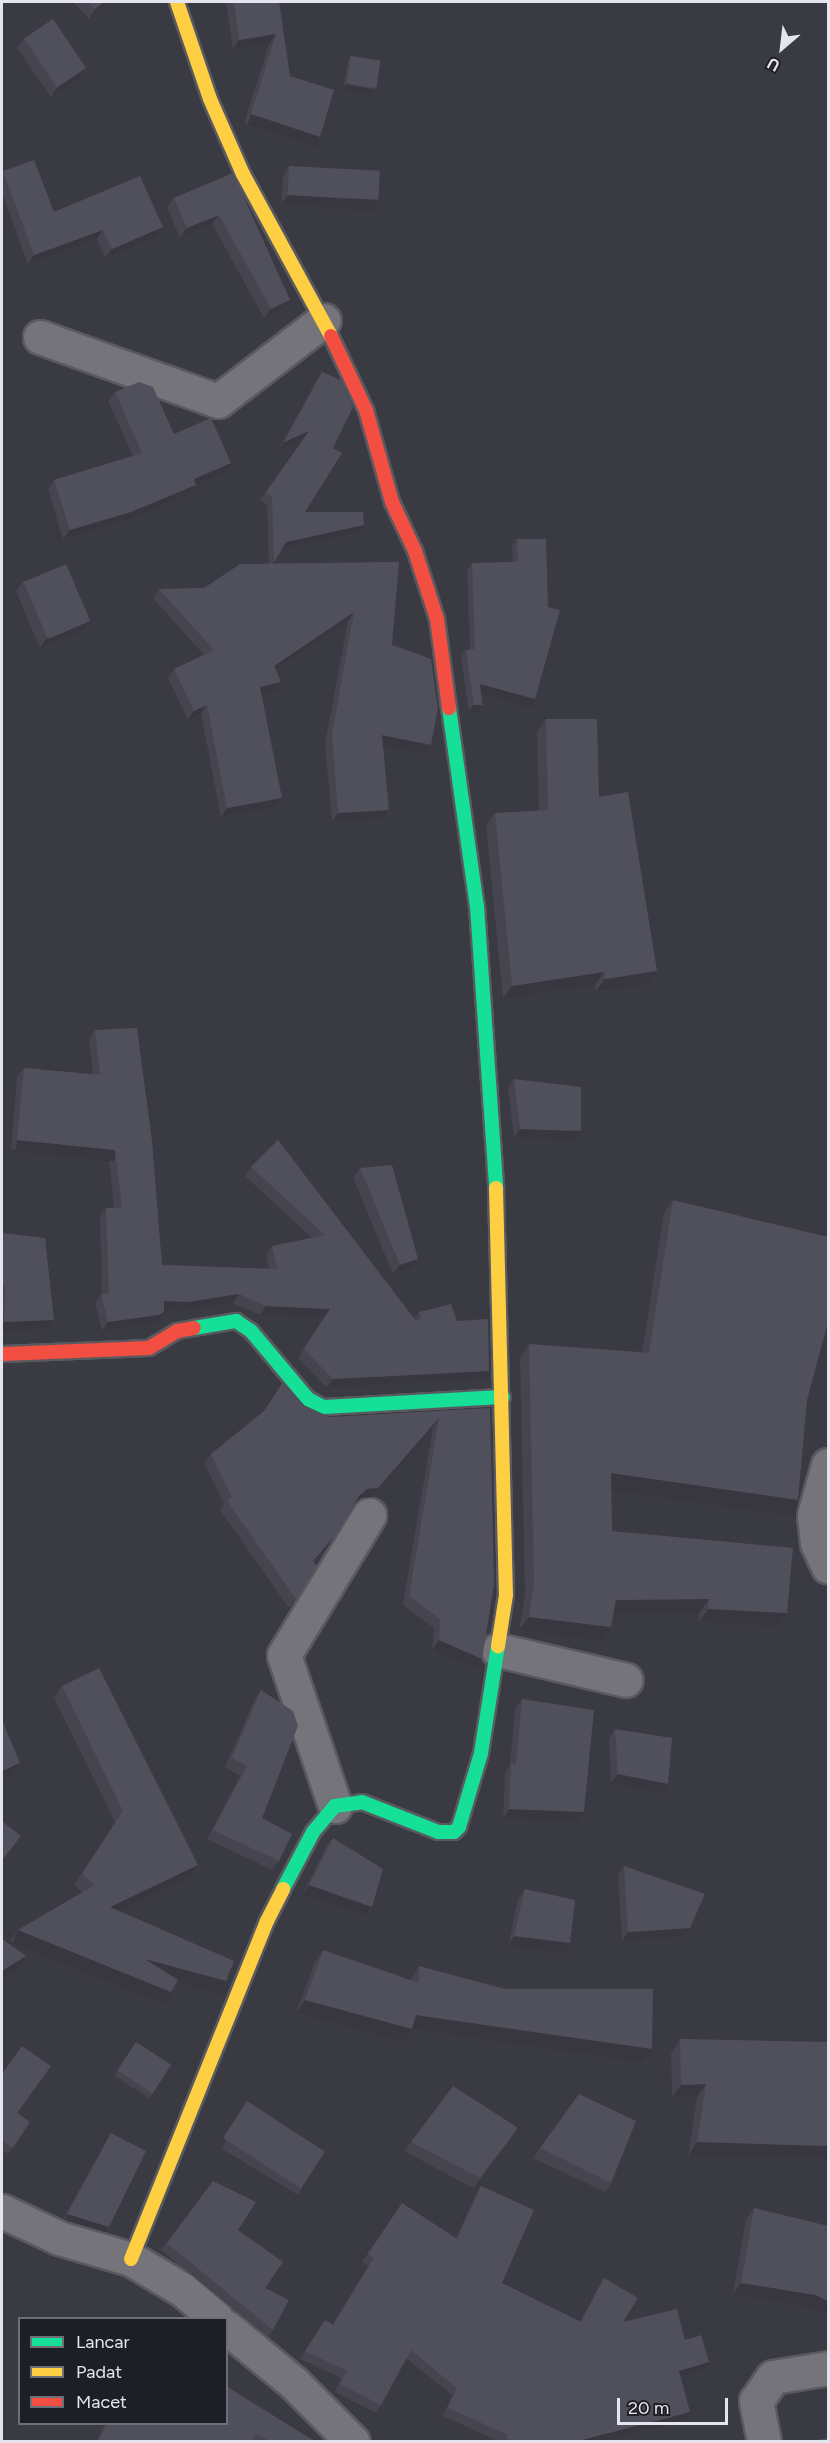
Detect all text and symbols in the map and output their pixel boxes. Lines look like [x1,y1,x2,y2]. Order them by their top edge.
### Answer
north arrow [752,18,812,78]
text: U [764,53,783,75]
legend [18,2317,228,2425]
text: Lancar [76,2331,130,2353]
text: Padat [76,2361,122,2383]
scale bar [620,2386,731,2424]
text: Macet [76,2391,127,2413]
text: 20 m [628,2397,669,2419]

